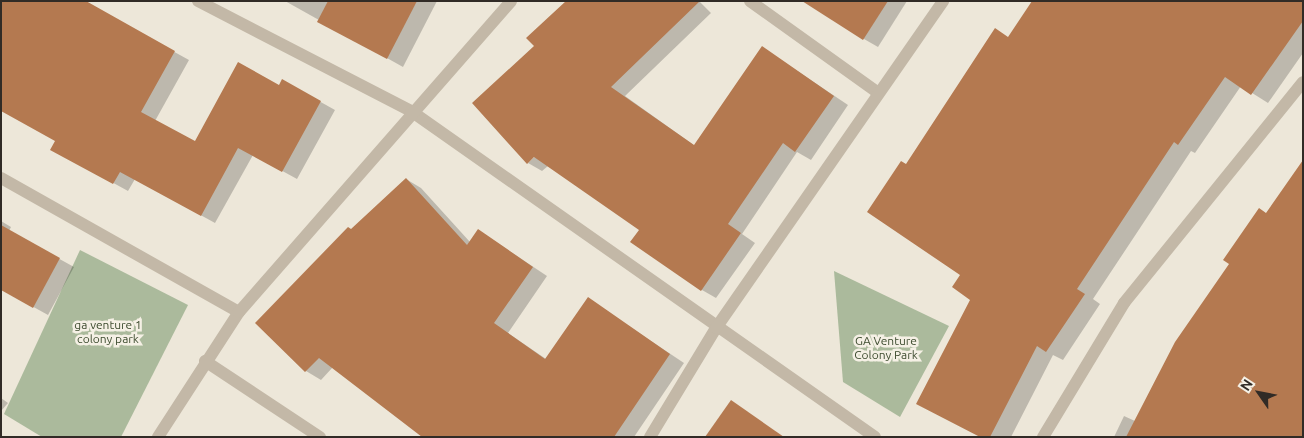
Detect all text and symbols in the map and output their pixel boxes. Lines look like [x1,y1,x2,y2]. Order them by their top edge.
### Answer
park label: ga venture 1 colony park [74,318,142,346]
park label: GA Venture Colony Park [854,334,918,362]
north arrow [1234,368,1284,418]
text: N [1237,376,1256,394]

